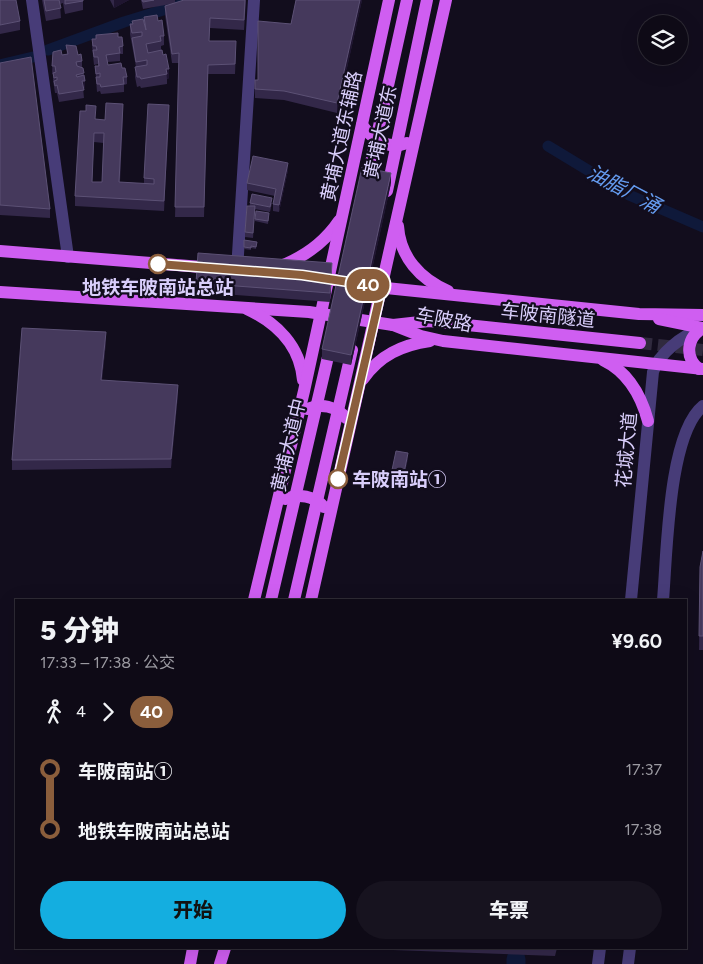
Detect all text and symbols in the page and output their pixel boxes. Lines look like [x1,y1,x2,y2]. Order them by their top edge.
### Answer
map controls [638,15,688,65]
button: layers [638,15,688,65]
street label: 黄埔大道东辅路 [316,69,367,204]
street label: 黄埔大道东 [359,83,402,181]
water label: 油脂厂涌 [583,160,667,219]
marker: 地铁车陂南站总站 [148,254,168,274]
line badge: 40 [346,269,390,301]
text: 40 [356,274,380,296]
place label: 地铁车陂南站总站 [82,276,234,299]
street label: 车陂南隧道 [499,299,596,332]
street label: 车陂路 [414,303,474,336]
street label: 黄埔大道中 [267,396,310,494]
street label: 花城大道 [612,411,641,489]
place label: 车陂南站① [352,468,447,491]
marker: 车陂南站① [328,469,348,489]
text: 5 分钟 [40,613,119,647]
text: ¥9.60 [612,630,662,653]
text: 17:33 – 17:38 · 公交 [40,653,175,672]
icon: walk [40,698,68,726]
icon: forward [94,698,122,726]
text: 40 [140,701,163,723]
text: 4 [76,702,86,721]
text: 车陂南站① [78,760,173,783]
text: 17:37 [625,760,662,779]
text: 地铁车陂南站总站 [78,820,230,843]
text: 17:38 [624,820,662,839]
button: 开始 [40,881,346,939]
button: 车票 [356,881,662,939]

